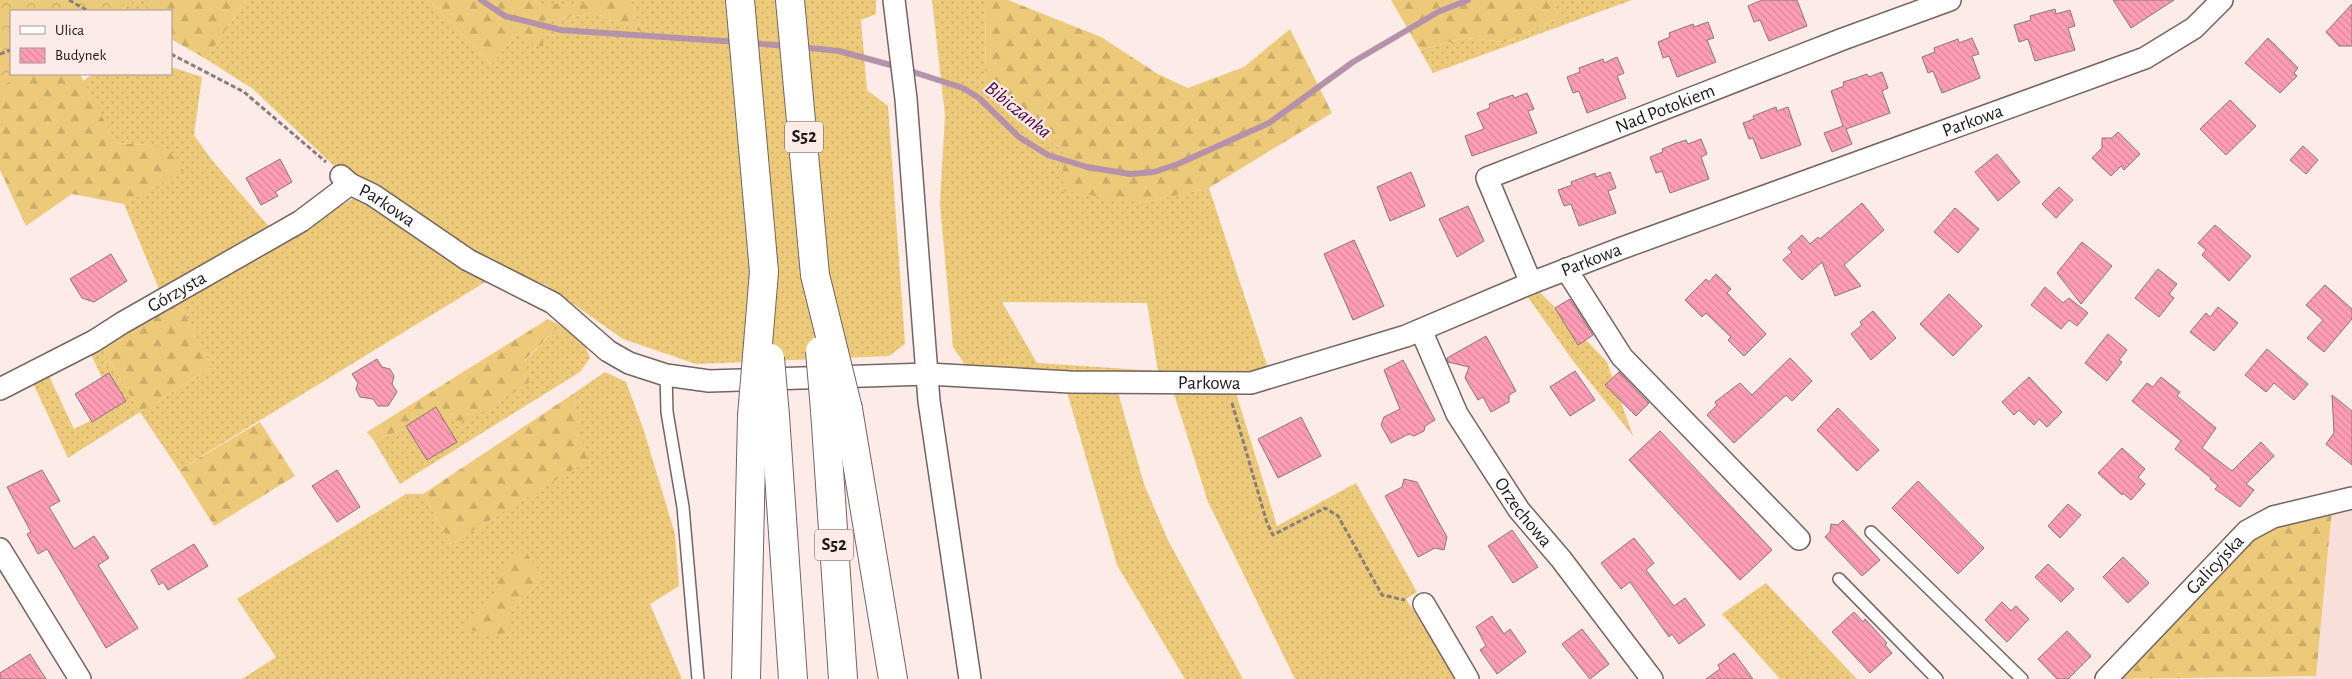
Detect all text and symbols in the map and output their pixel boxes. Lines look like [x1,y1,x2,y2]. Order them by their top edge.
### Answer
legend [10,10,172,75]
text: Ulica [55,23,84,38]
text: Budynek [55,48,107,63]
water label: Bibiczanka [981,77,1055,143]
street label: Nad Potokiem [1613,80,1718,136]
street label: Parkowa [1940,101,2006,140]
road number: S52 [785,121,823,152]
street label: Parkowa [356,180,419,231]
street label: Parkowa [1558,240,1624,280]
street label: Górzysta [144,267,210,316]
street label: Parkowa [1178,373,1241,392]
street label: Orzechowa [1491,474,1556,551]
road number: S52 [815,530,853,560]
street label: Galicyjska [2183,531,2248,598]

